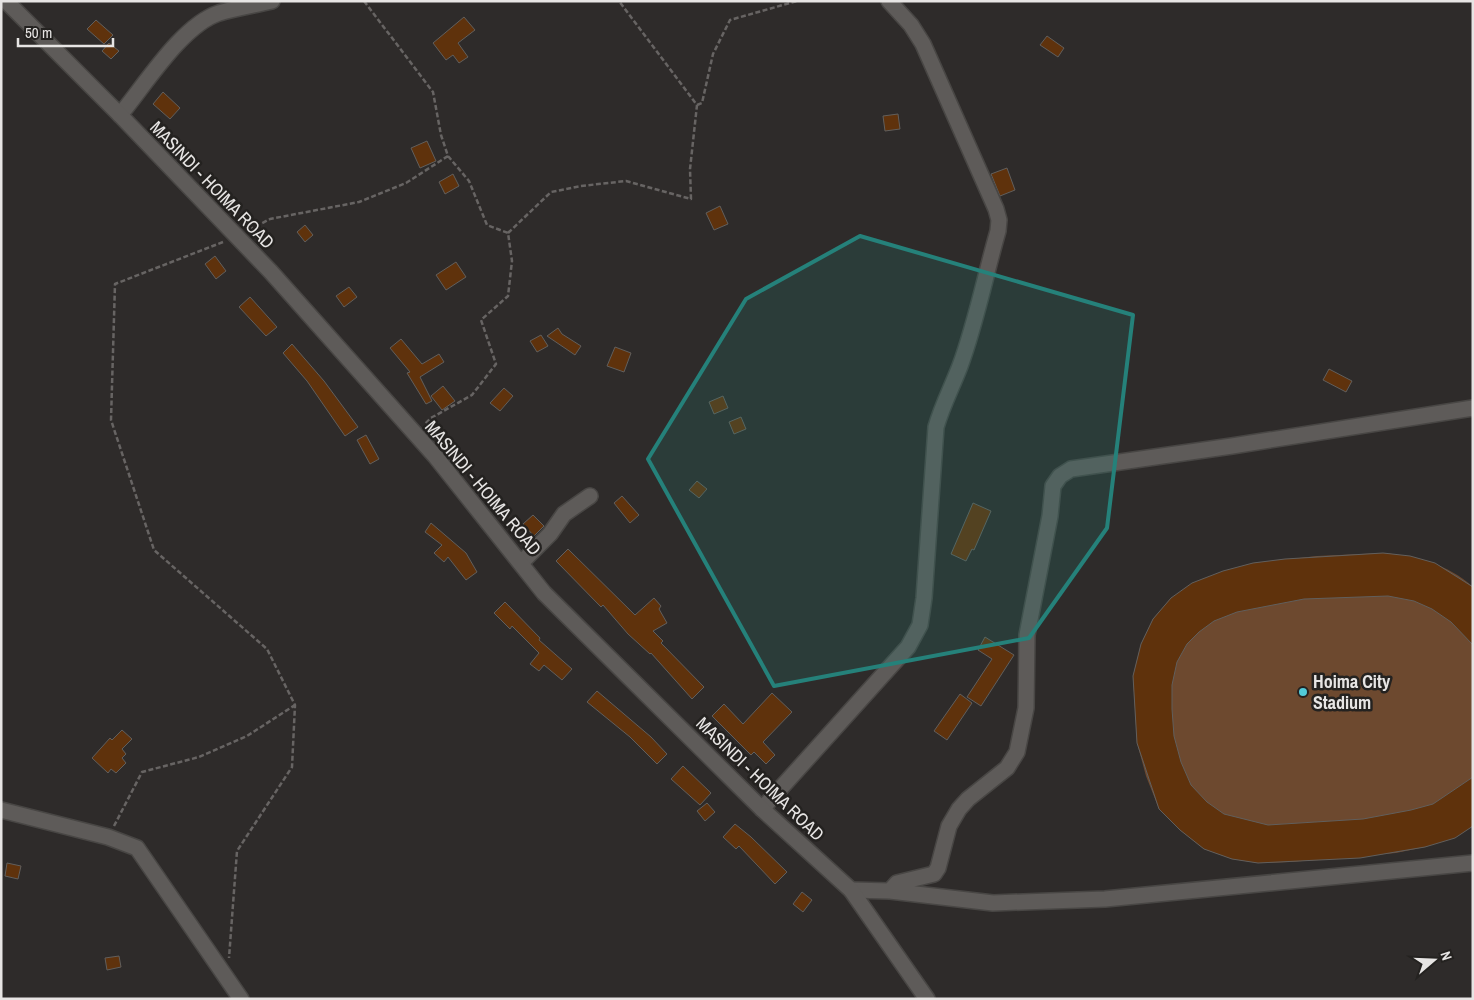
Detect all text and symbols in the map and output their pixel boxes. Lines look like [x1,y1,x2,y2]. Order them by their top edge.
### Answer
scale bar [18,15,112,47]
text: 50 m [25,22,52,43]
street label: MASINDI - HOIMA ROAD [145,115,280,254]
street label: MASINDI - HOIMA ROAD [420,415,547,560]
place label: Hoima City Stadium [1313,669,1391,715]
marker: Hoima City Stadium [1297,686,1309,698]
street label: MASINDI - HOIMA ROAD [691,711,830,846]
north arrow [1409,935,1459,985]
text: N [1436,949,1456,963]

